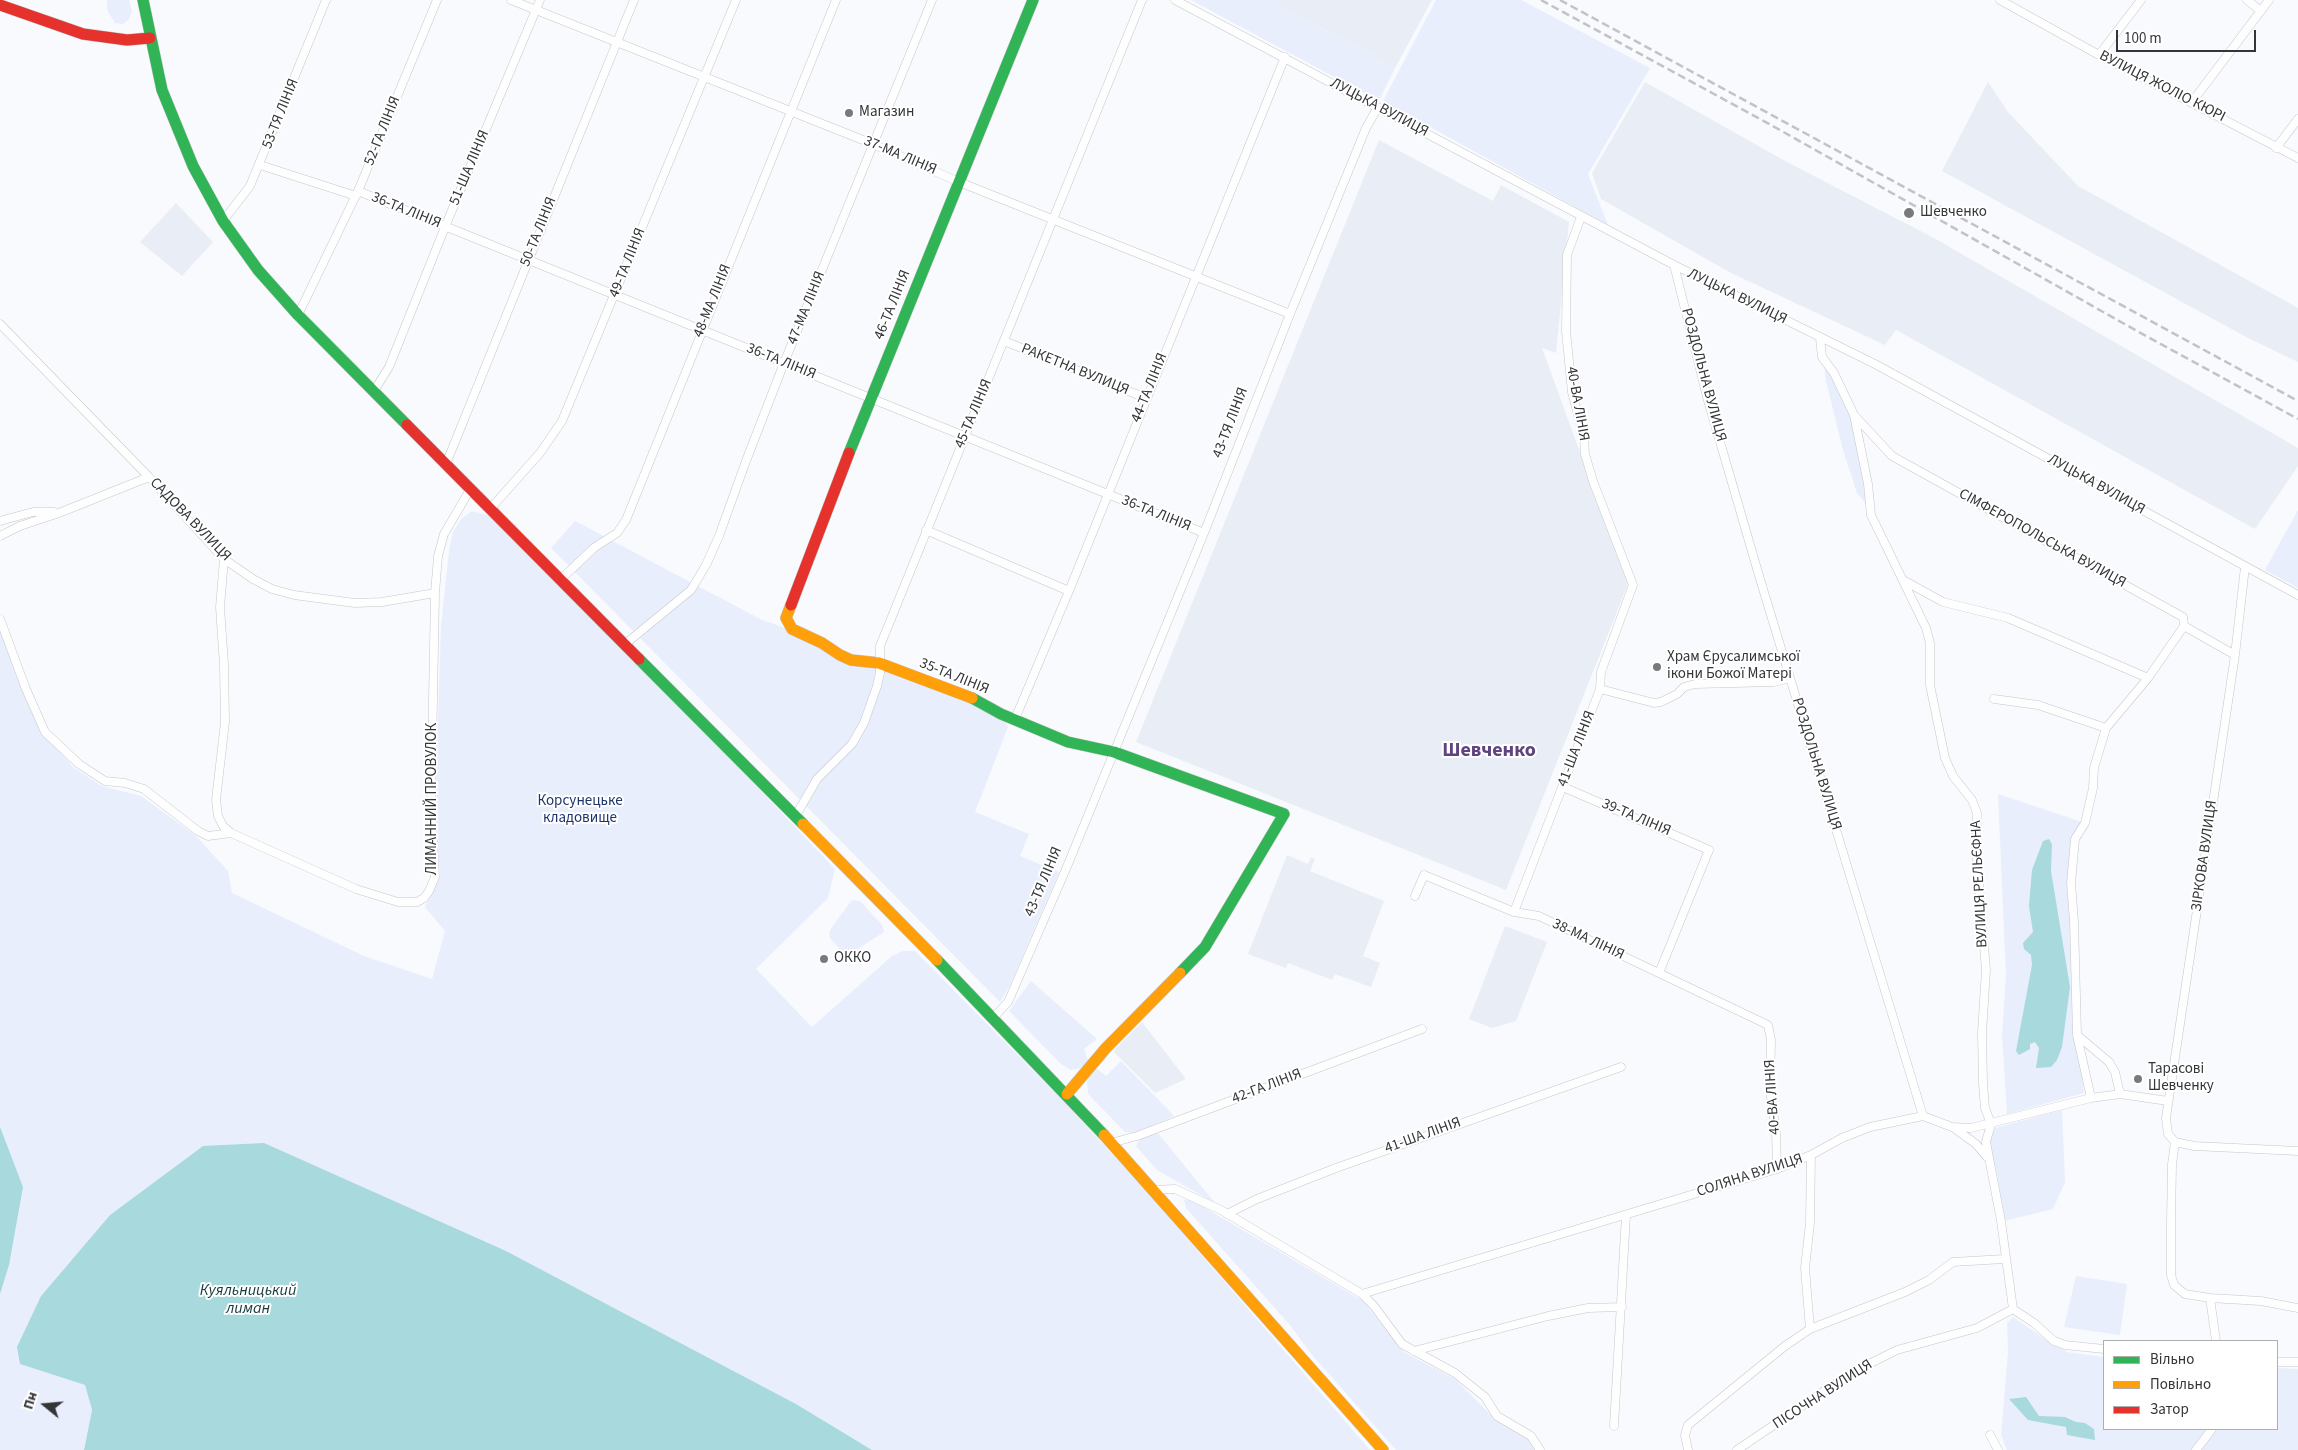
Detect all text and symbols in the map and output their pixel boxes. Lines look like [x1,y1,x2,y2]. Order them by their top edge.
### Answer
scale bar [2118,20,2258,52]
text: 100 m [2124,28,2162,49]
street label: ВУЛИЦЯ ЖОЛІО КЮРІ [2096,47,2228,127]
street label: ЛУЦЬКА ВУЛИЦЯ [1327,75,1431,141]
street label: 53-ТЯ ЛІНІЯ [259,76,303,152]
street label: 52-ГА ЛІНІЯ [361,94,405,168]
place label: Магазин [859,104,914,122]
marker: Магазин [843,107,855,119]
street label: 51-ША ЛІНІЯ [446,128,494,208]
street label: 37-МА ЛІНІЯ [861,133,939,179]
street label: 36-ТА ЛІНІЯ [369,189,443,233]
street label: 50-ТА ЛІНІЯ [517,195,561,269]
place label: Шевченко [1920,204,1987,222]
marker: Шевченко [1902,206,1916,220]
street label: 49-ТА ЛІНІЯ [606,226,650,300]
street label: 48-МА ЛІНІЯ [690,262,736,340]
street label: ЛУЦЬКА ВУЛИЦЯ [1684,265,1790,329]
street label: 46-ТА ЛІНІЯ [871,268,915,342]
street label: 47-МА ЛІНІЯ [784,269,830,347]
street label: РОЗДОЛЬНА ВУЛИЦЯ [1676,306,1730,444]
street label: 36-ТА ЛІНІЯ [744,340,818,384]
street label: РАКЕТНА ВУЛИЦЯ [1018,340,1132,400]
street label: 44-ТА ЛІНІЯ [1128,351,1172,425]
street label: 40-ВА ЛІНІЯ [1562,365,1592,443]
street label: 45-ТА ЛІНІЯ [951,377,997,451]
street label: 43-ТЯ ЛІНІЯ [1209,385,1253,461]
street label: ЛУЦЬКА ВУЛИЦЯ [2044,451,2148,519]
street label: САДОВА ВУЛИЦЯ [146,474,234,566]
street label: СІМФЕРОПОЛЬСЬКА ВУЛИЦЯ [1955,485,2129,593]
street label: 36-ТА ЛІНІЯ [1119,492,1193,536]
place label: Храм Єрусалимської ікони Божої Матері [1667,649,1800,684]
street label: 35-ТА ЛІНІЯ [917,655,991,699]
marker: Храм Єрусалимської ікони Божої Матері [1651,661,1663,673]
street label: РОЗДОЛЬНА ВУЛИЦЯ [1787,696,1845,832]
street label: 41-ША ЛІНІЯ [1554,709,1600,789]
street label: ЛИМАННИЙ ПРОВУЛОК [424,723,442,875]
district label: Шевченко [1442,740,1536,764]
park label: Корсунецьке кладовище [537,793,623,828]
street label: 39-ТА ЛІНІЯ [1599,795,1673,841]
street label: ЗІРКОВА ВУЛИЦЯ [2188,799,2222,913]
street label: ВУЛИЦЯ РЕЛЬЄФНА [1968,820,1992,948]
street label: 43-ТЯ ЛІНІЯ [1021,844,1067,920]
street label: 38-МА ЛІНІЯ [1549,915,1627,965]
place label: ОККО [834,950,871,968]
marker: ОККО [818,953,830,965]
street label: 40-ВА ЛІНІЯ [1761,1059,1785,1135]
place label: Тарасові Шевченку [2148,1061,2214,1096]
street label: 42-ГА ЛІНІЯ [1230,1065,1304,1109]
marker: Тарасові Шевченку [2132,1073,2144,1085]
street label: 41-ША ЛІНІЯ [1382,1114,1464,1158]
street label: СОЛЯНА ВУЛИЦЯ [1695,1150,1805,1202]
water label: Куяльницький лиман [200,1281,296,1319]
legend [2103,1340,2278,1430]
text: Вільно [2150,1349,2194,1370]
street label: ПІСОЧНА ВУЛИЦЯ [1770,1356,1876,1434]
text: Повільно [2150,1374,2211,1395]
north arrow [20,1380,70,1430]
text: Пн [19,1389,43,1412]
text: Затор [2150,1399,2189,1420]

